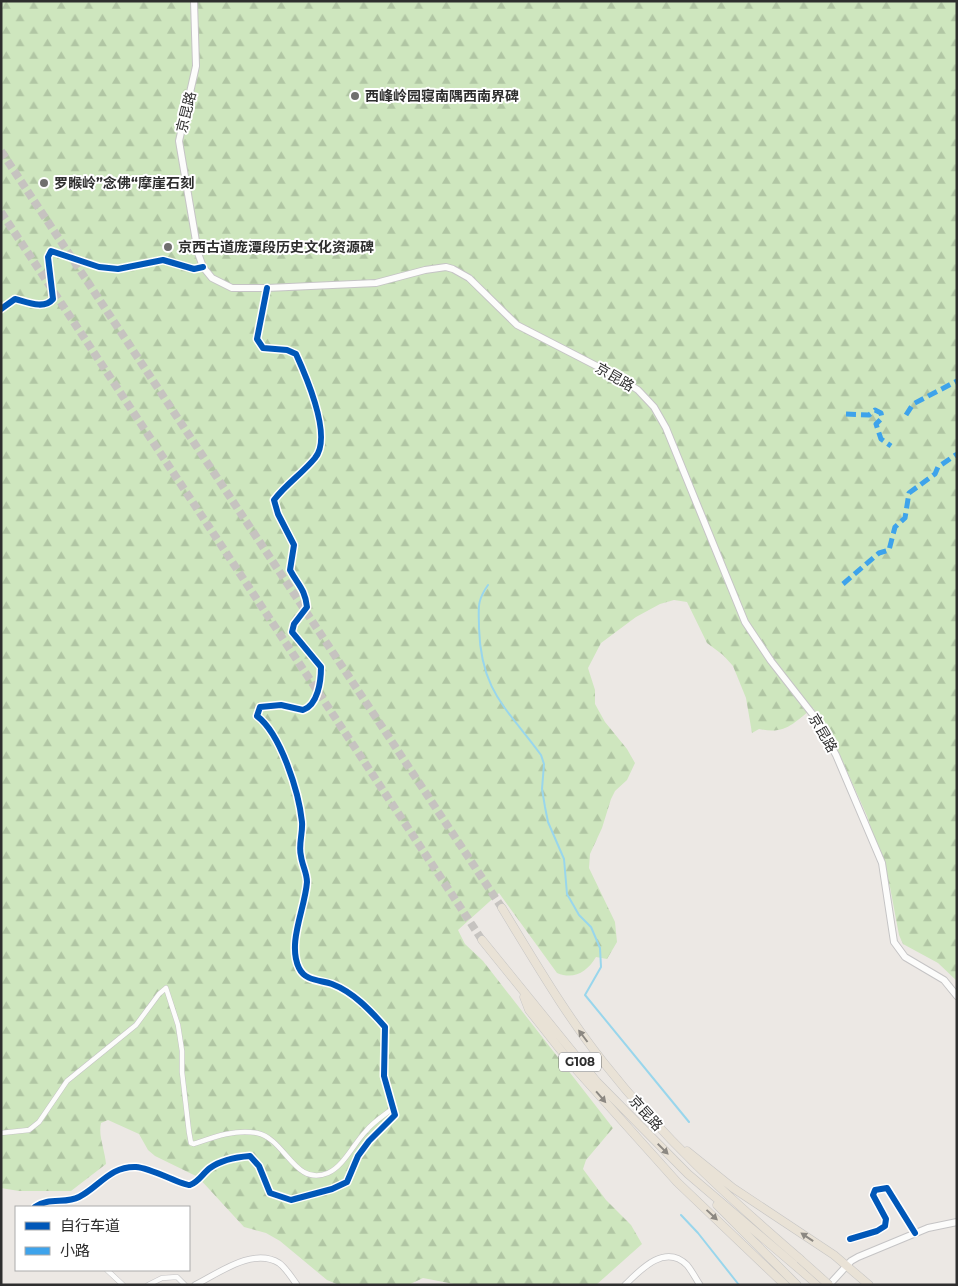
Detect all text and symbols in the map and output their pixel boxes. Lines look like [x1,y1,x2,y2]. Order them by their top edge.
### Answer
place label: 西峰岭园寝南隅西南界碑 [365,87,519,105]
street label: 京昆路 [172,89,200,135]
marker: 西峰岭园寝南隅西南界碑 [349,90,361,102]
place label: 罗睺岭”念佛“摩崖石刻 [54,174,194,192]
marker: 罗睺岭”念佛“摩崖石刻 [38,177,50,189]
place label: 京西古道庞潭段历史文化资源碑 [178,238,374,256]
marker: 京西古道庞潭段历史文化资源碑 [162,241,174,253]
street label: 京昆路 [592,359,638,395]
street label: 京昆路 [805,710,841,756]
one-way arrow [578,1029,588,1043]
road number: G108 [559,1052,601,1072]
one-way arrow [595,1090,606,1103]
street label: 京昆路 [625,1091,667,1135]
one-way arrow [657,1143,669,1155]
legend [15,1206,190,1271]
one-way arrow [706,1209,718,1221]
text: 自行车道 [60,1216,120,1235]
one-way arrow [800,1232,814,1242]
text: 小路 [60,1241,90,1260]

